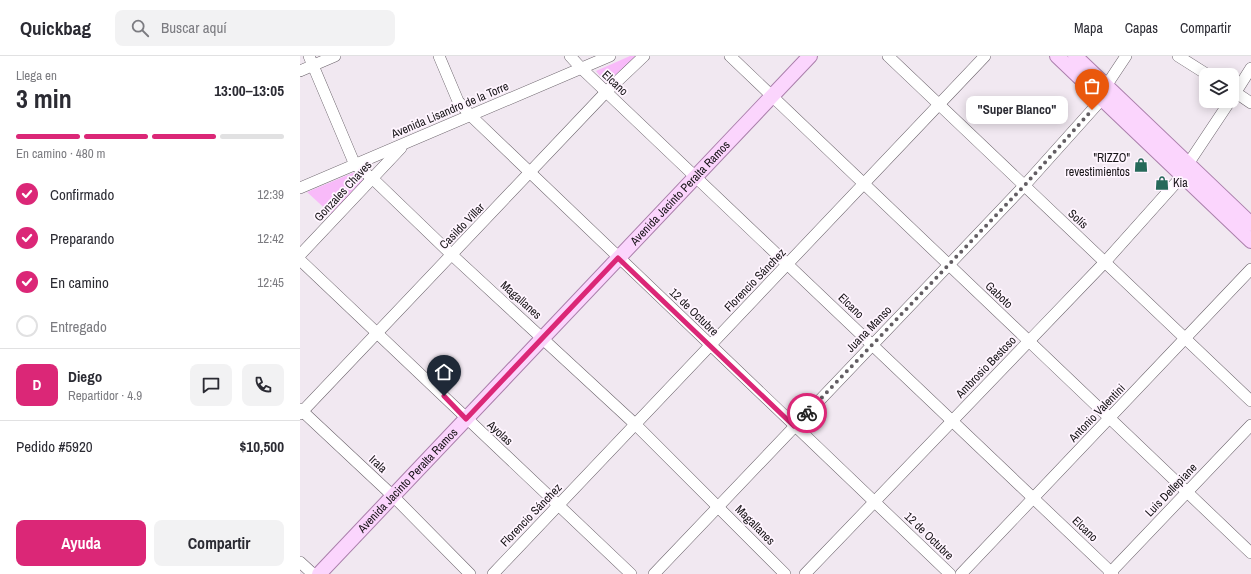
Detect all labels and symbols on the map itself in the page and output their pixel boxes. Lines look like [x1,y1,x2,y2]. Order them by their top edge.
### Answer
street label: Elcano [599,67,631,99]
pin [1075,69,1109,110]
street label: Avenida Lisandro de la Torre [388,78,511,142]
callout: "Super Blanco" [966,96,1068,124]
street label: Avenida Jacinto Peralta Ramos [626,137,734,249]
place label: "RIZZO" revestimientos [1065,150,1130,180]
street label: Gonzales Chaves [311,157,375,225]
shop icon: "RIZZO" revestimientos [1133,157,1149,173]
shop icon: Kia [1154,175,1170,191]
place label: Kia [1173,175,1188,191]
street label: Casildo Villar [436,199,489,253]
street label: Solís [1065,206,1092,232]
street label: Florencio Sánchez [721,245,789,315]
street label: Magallanes [497,277,545,323]
street label: Gaboto [982,278,1016,312]
street label: 12 de Octubre [666,285,722,339]
street label: Elcano [835,290,867,322]
street label: Juana Manso [843,302,895,356]
street label: Ambrosio Bestoso [952,333,1020,402]
pin [427,355,461,396]
street label: Antonio Valentini [1065,381,1129,446]
courier [787,393,827,433]
street label: Ayolas [483,416,516,449]
street label: Avenida Jacinto Peralta Ramos [354,425,461,537]
street label: Irala [366,452,391,477]
street label: Luis Dellepiane [1141,460,1201,520]
street label: Florencio Sánchez [497,480,565,550]
street label: Magallanes [732,502,778,548]
street label: 12 de Octubre [901,509,957,563]
street label: Elcano [1069,513,1101,545]

